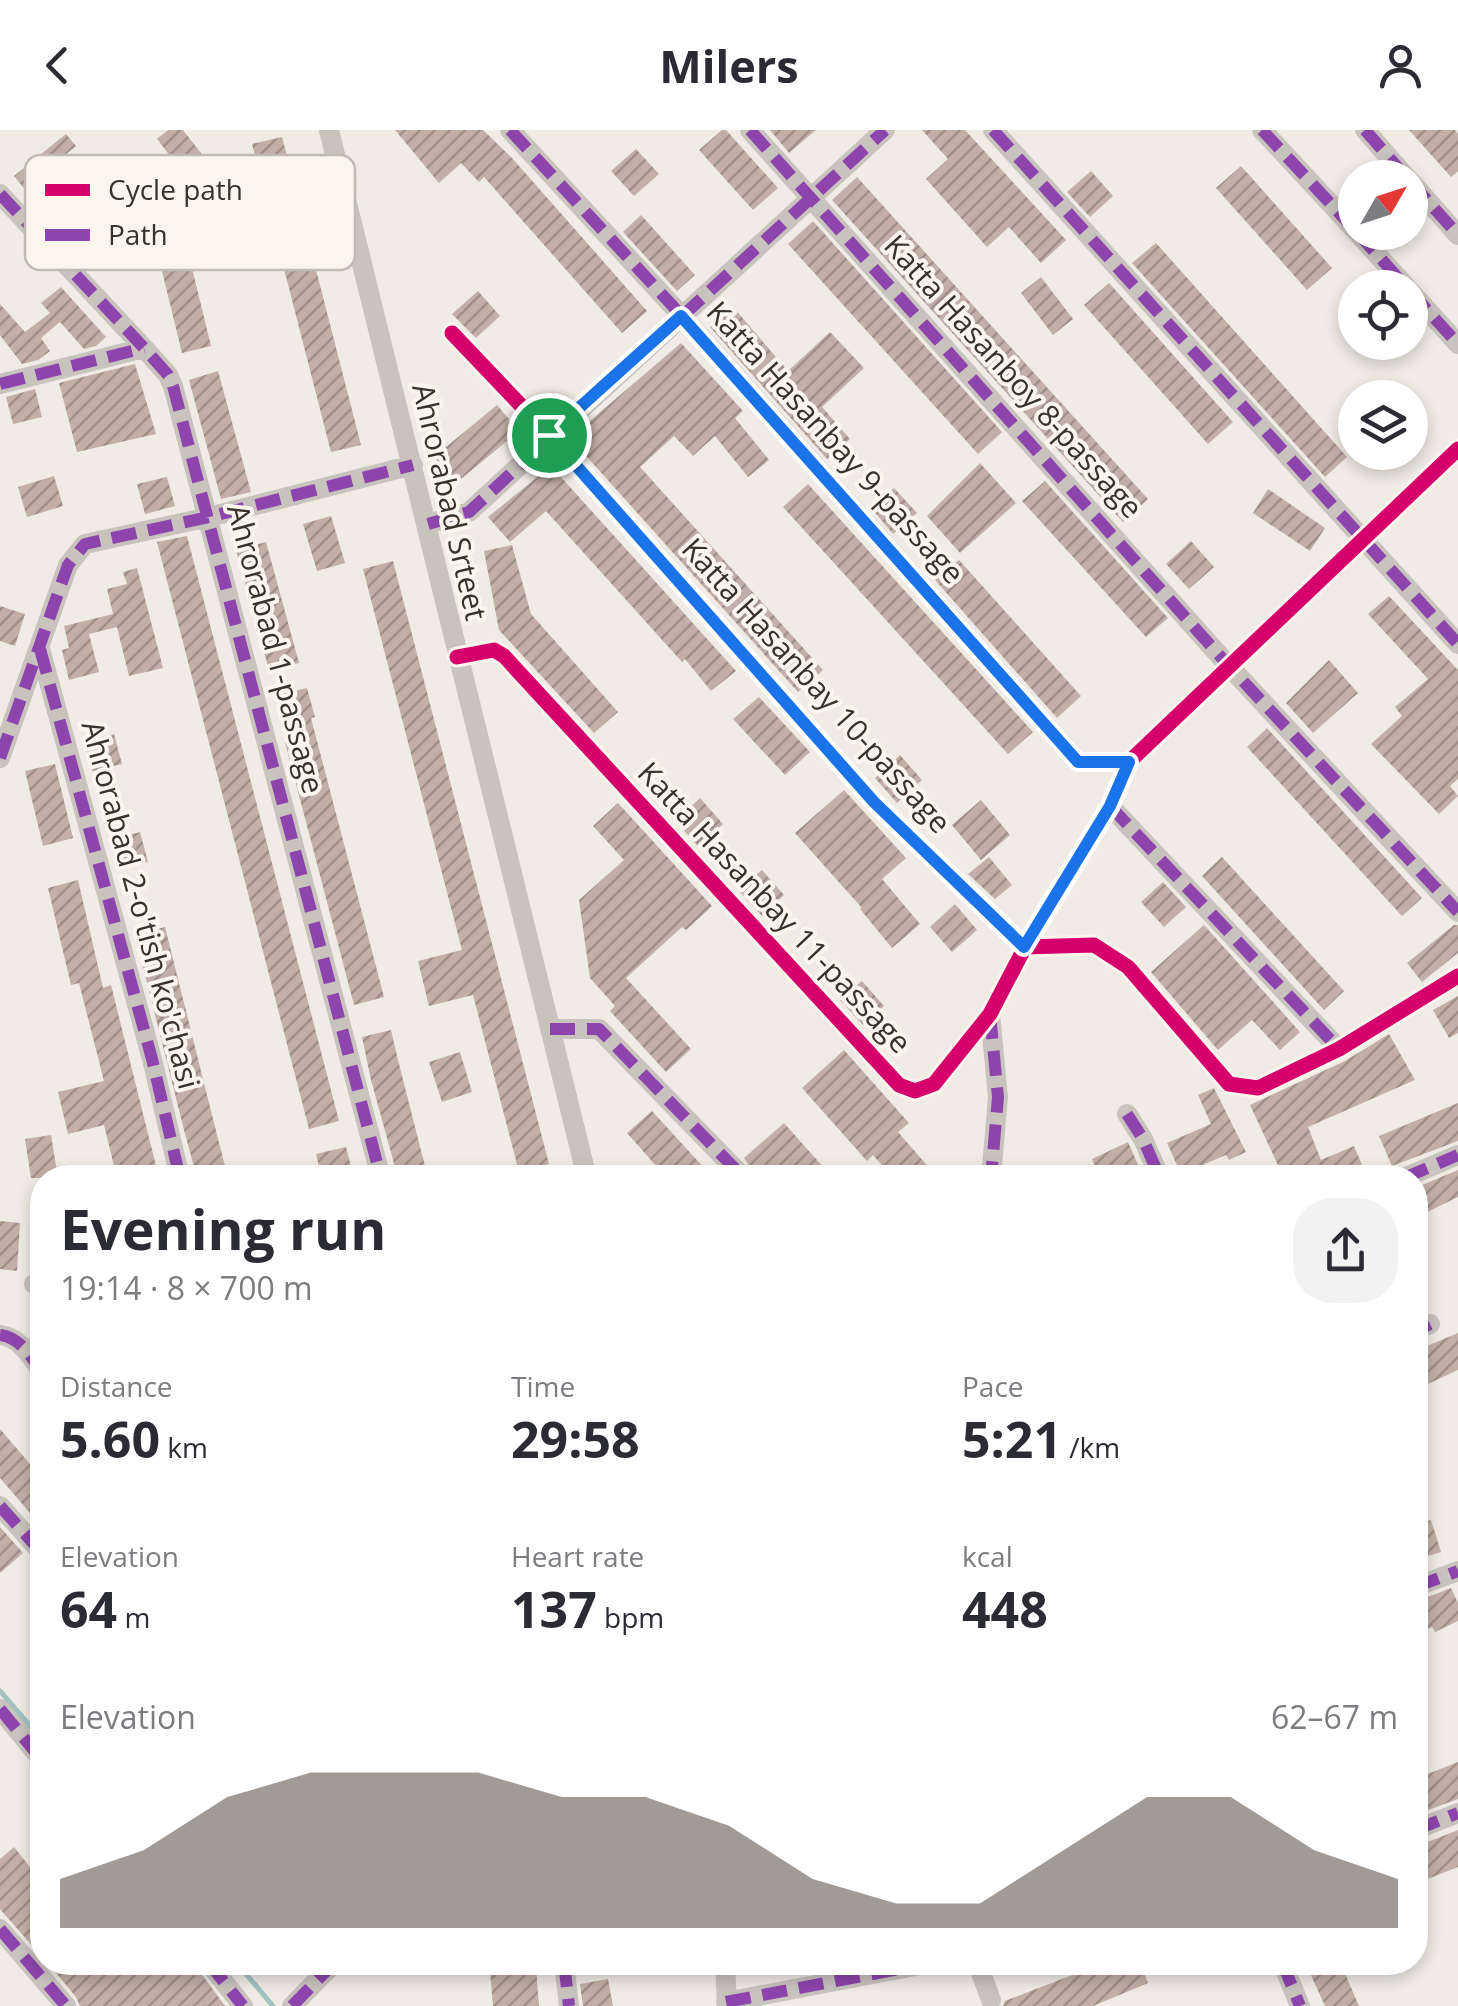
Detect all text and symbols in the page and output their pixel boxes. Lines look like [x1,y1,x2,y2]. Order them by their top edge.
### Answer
text: Milers [659,35,799,96]
icon: back [30,38,85,93]
icon: person [1373,38,1428,93]
legend [25,155,355,270]
north arrow [1338,160,1428,250]
map controls [1338,160,1428,470]
text: Cycle path [108,170,243,208]
text: Path [108,215,168,253]
street label: Katta Hasanboy 8-passage [876,225,1153,527]
button: locate [1338,270,1428,360]
street label: Katta Hasanbay 9-passage [698,292,974,592]
street label: Ahrorabad Srteet [403,379,498,624]
button: layers [1338,380,1428,470]
pin [507,393,592,478]
icon: arrive [522,408,577,463]
street label: Ahrorabad 1-passage [218,499,335,798]
street label: Katta Hasanbay 10-passage [673,528,961,842]
street label: Ahrorabad 2-o'tish ko'chasi [73,716,210,1093]
street label: Katta Hasanbay 11-passage [629,752,921,1061]
text: Evening run [60,1191,386,1266]
button: share [1293,1198,1398,1303]
text: 19:14 · 8 × 700 m [60,1266,313,1309]
text: Distance [60,1367,173,1405]
text: Time [511,1367,575,1405]
text: Pace [962,1367,1024,1405]
text: 5.60 [60,1405,160,1473]
text: 29:58 [511,1405,640,1473]
text: 5:21 [962,1405,1062,1473]
text: km [160,1428,208,1466]
text: /km [1062,1428,1120,1466]
text: Elevation [60,1537,179,1575]
text: Heart rate [511,1537,644,1575]
text: kcal [962,1537,1013,1575]
text: 64 [60,1575,117,1643]
text: 137 [511,1575,597,1643]
text: 448 [962,1575,1048,1643]
text: m [117,1598,150,1636]
text: bpm [597,1598,664,1636]
text: Elevation [60,1695,196,1738]
text: 62–67 m [1271,1695,1398,1738]

